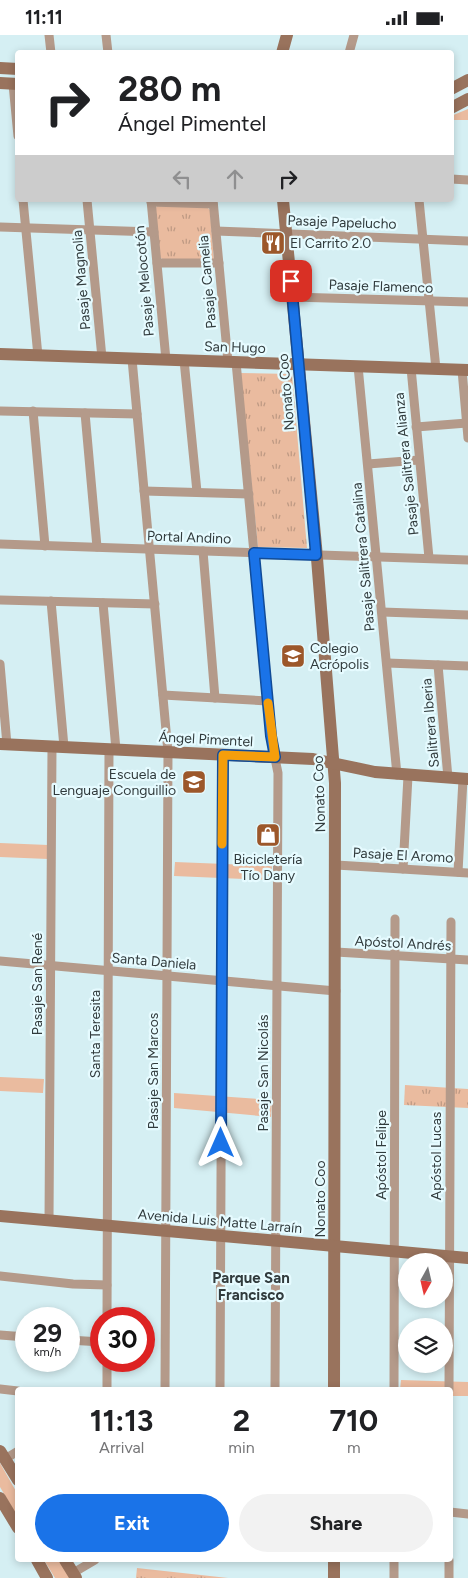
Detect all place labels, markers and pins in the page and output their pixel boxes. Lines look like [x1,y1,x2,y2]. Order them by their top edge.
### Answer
restaurant icon: El Carrito 2.0 [260,230,286,256]
place label: El Carrito 2.0 [290,235,371,252]
pin [270,260,312,302]
place label: Colegio Acrópolis [310,640,369,673]
school or university icon: Colegio Acrópolis [280,643,306,669]
place label: Escuela de Lenguaje Conguillio [52,766,176,799]
school or university icon: Escuela de Lenguaje Conguillio [181,769,207,795]
shop icon: Bicicletería Tío Dany [255,822,281,848]
place label: Bicicletería Tío Dany [234,851,302,884]

